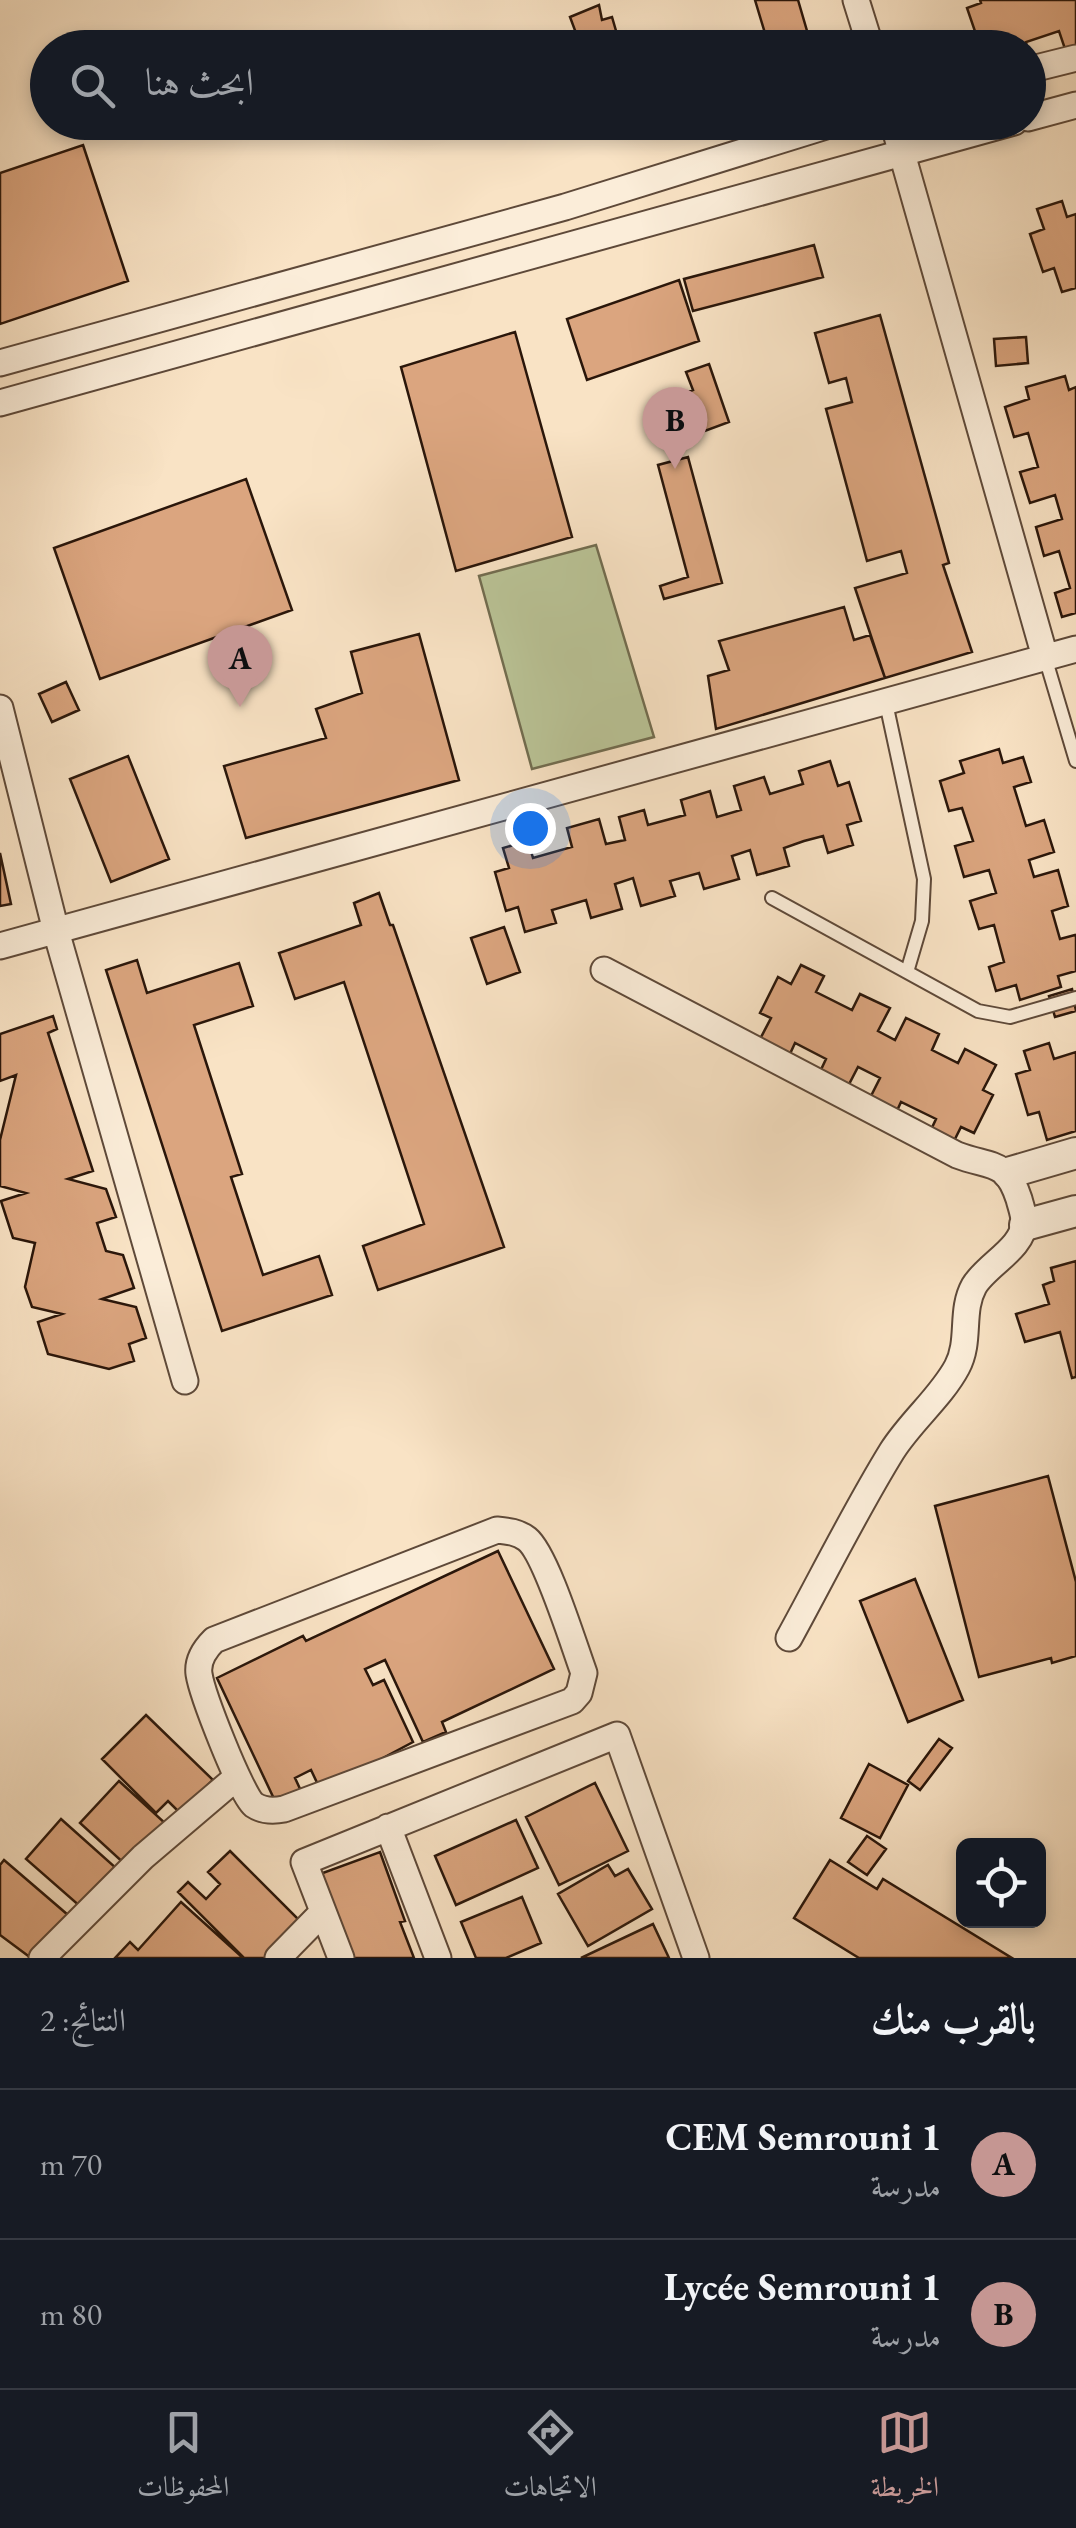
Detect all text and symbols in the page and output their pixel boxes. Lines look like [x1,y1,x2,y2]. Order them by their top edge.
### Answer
search box [30,30,1046,140]
text: ابحث هنا [145,57,254,106]
icon: search [65,58,120,113]
pin: B [642,386,708,469]
pin: A [208,624,272,707]
your location [505,803,556,854]
map controls [956,1838,1046,1928]
button: locate [956,1838,1046,1928]
text: بالقرب منك [871,1991,1036,2046]
text: النتائج: 2 [40,1999,126,2041]
text: CEM Semrouni 1 [665,2112,941,2161]
text: 70 m [40,2143,102,2185]
text: A [992,2143,1015,2185]
text: مدرسة [870,2165,941,2207]
text: Lycée Semrouni 1 [664,2262,941,2311]
text: 80 m [40,2293,102,2335]
text: B [993,2293,1014,2335]
text: مدرسة [870,2315,941,2357]
tab: المحفوظات [137,2405,229,2514]
tab: الاتجاهات [503,2405,597,2514]
tab: الخريطة [871,2405,939,2514]

